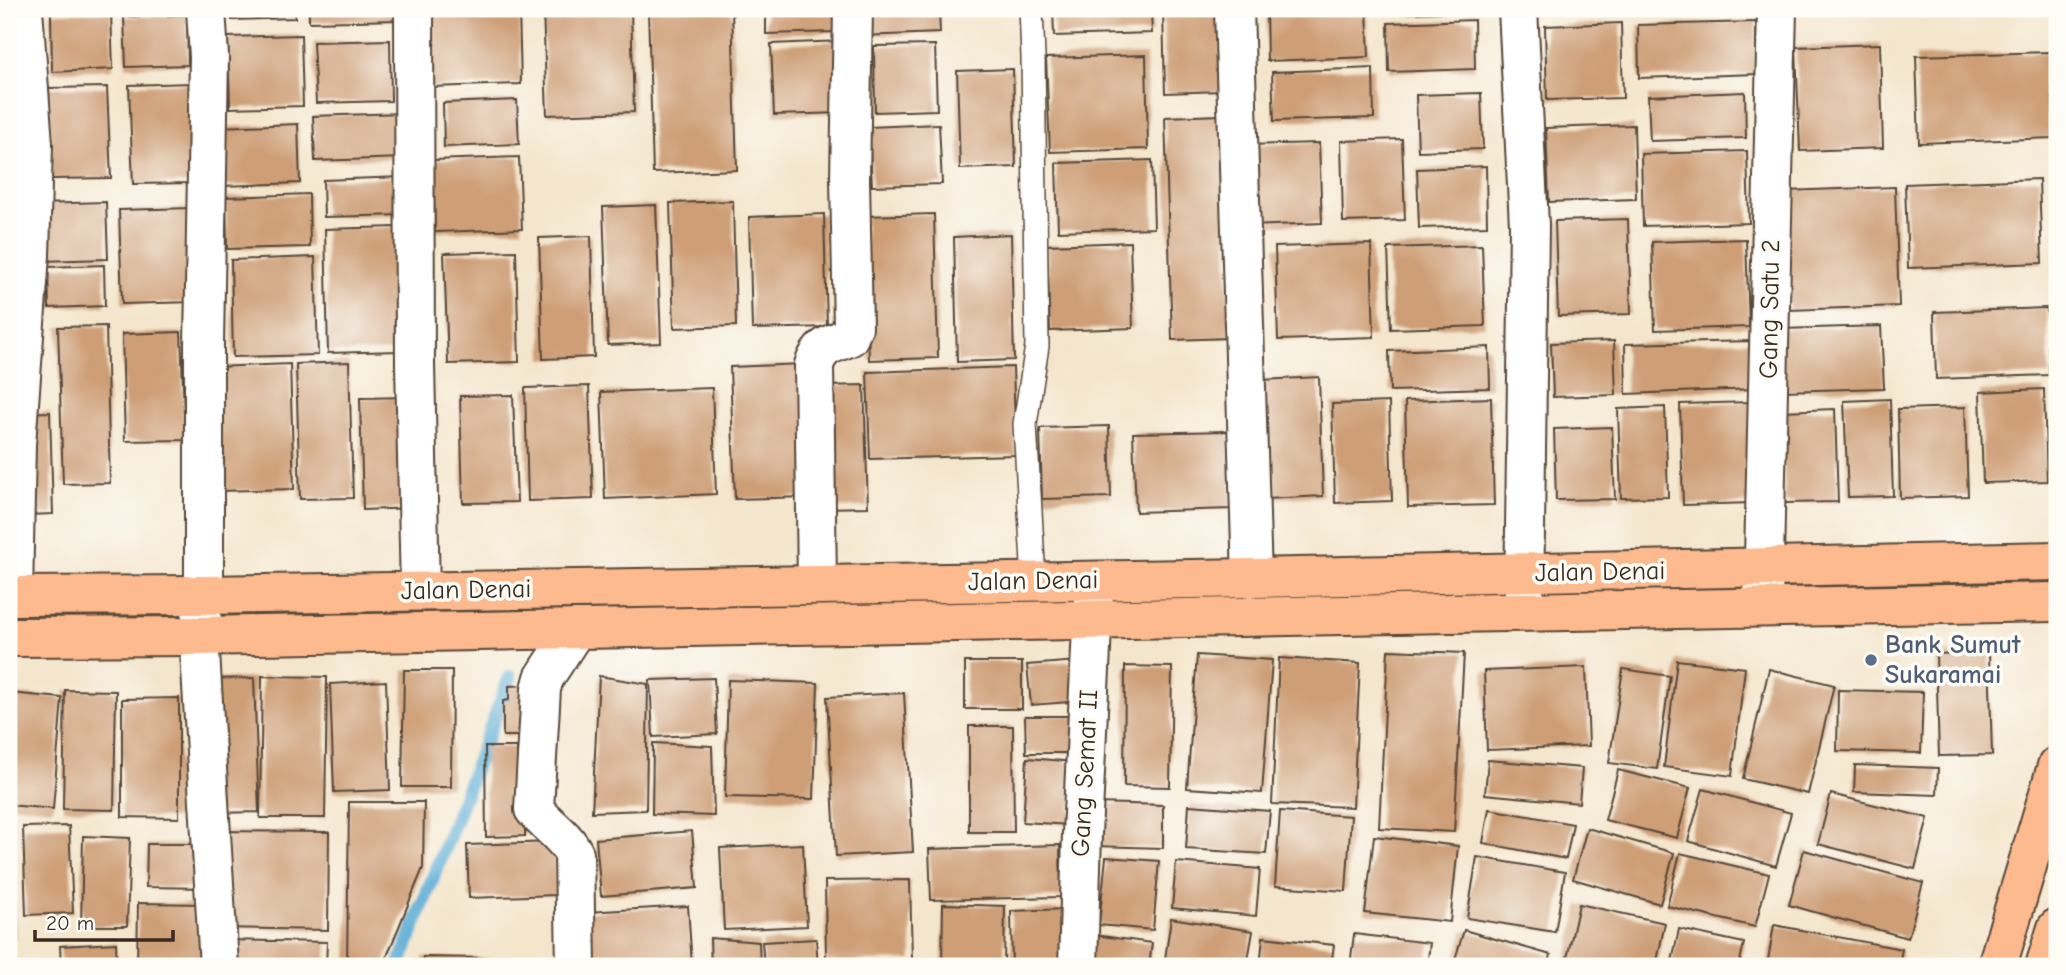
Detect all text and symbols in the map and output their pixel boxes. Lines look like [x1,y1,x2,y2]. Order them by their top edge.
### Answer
street label: Gang Satu 2 [1754,239,1786,379]
street label: Jalan Denai [1534,556,1666,588]
street label: Jalan Denai [967,565,1099,597]
street label: Jalan Denai [400,574,532,606]
place label: Bank Sumut Sukaramai [1885,630,2021,690]
marker: Bank Sumut Sukaramai [1863,652,1879,668]
street label: Gang Semat II [1066,688,1104,858]
scale bar [35,898,173,942]
text: 20 m [46,911,94,935]

